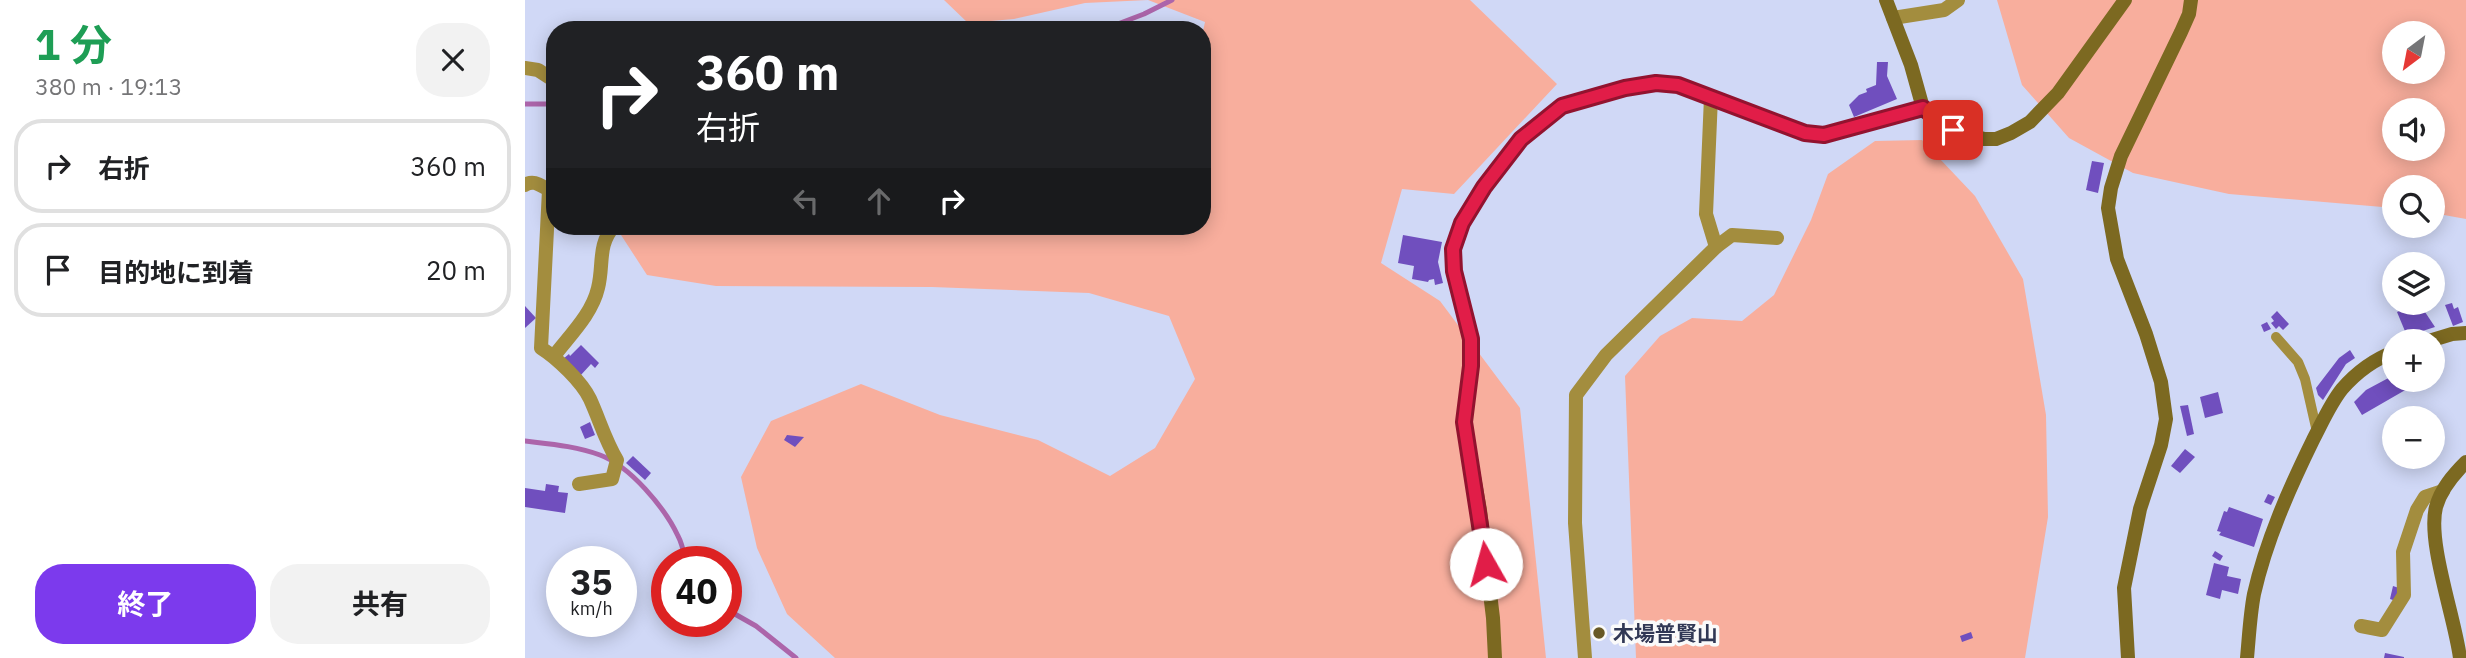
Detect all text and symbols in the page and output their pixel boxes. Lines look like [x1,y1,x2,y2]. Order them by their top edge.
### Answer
text: 1 分 [35,17,112,72]
north arrow [2382,21,2445,84]
map controls [2382,21,2445,469]
button: close [416,23,490,97]
text: 360 m [696,40,840,103]
icon: right [581,49,672,140]
text: 380 m · 19:13 [35,71,182,101]
button: sound [2382,98,2445,161]
pin [1923,100,1983,160]
text: 右折 [696,106,760,148]
icon: arrive [1934,111,1972,149]
icon: right [39,147,77,185]
text: 360 m [410,149,486,183]
text: 右折 [98,151,150,185]
button: search [2382,175,2445,238]
icon: left [787,182,825,220]
icon: ahead [860,182,898,220]
icon: right [933,182,971,220]
icon: arrive [39,251,77,289]
button: layers [2382,252,2445,315]
text: 20 m [426,253,486,287]
text: 目的地に到着 [98,255,254,289]
button: + [2382,329,2445,392]
button: − [2382,406,2445,469]
position arrow [1449,527,1523,601]
speed limit sign: 40 [651,546,742,637]
text: 35 [570,559,613,605]
button: 終了 [35,564,256,644]
button: 共有 [270,564,490,644]
text: km/h [570,597,613,620]
place label: 木場普賢山 [1613,619,1718,647]
marker: 木場普賢山 [1591,625,1607,641]

